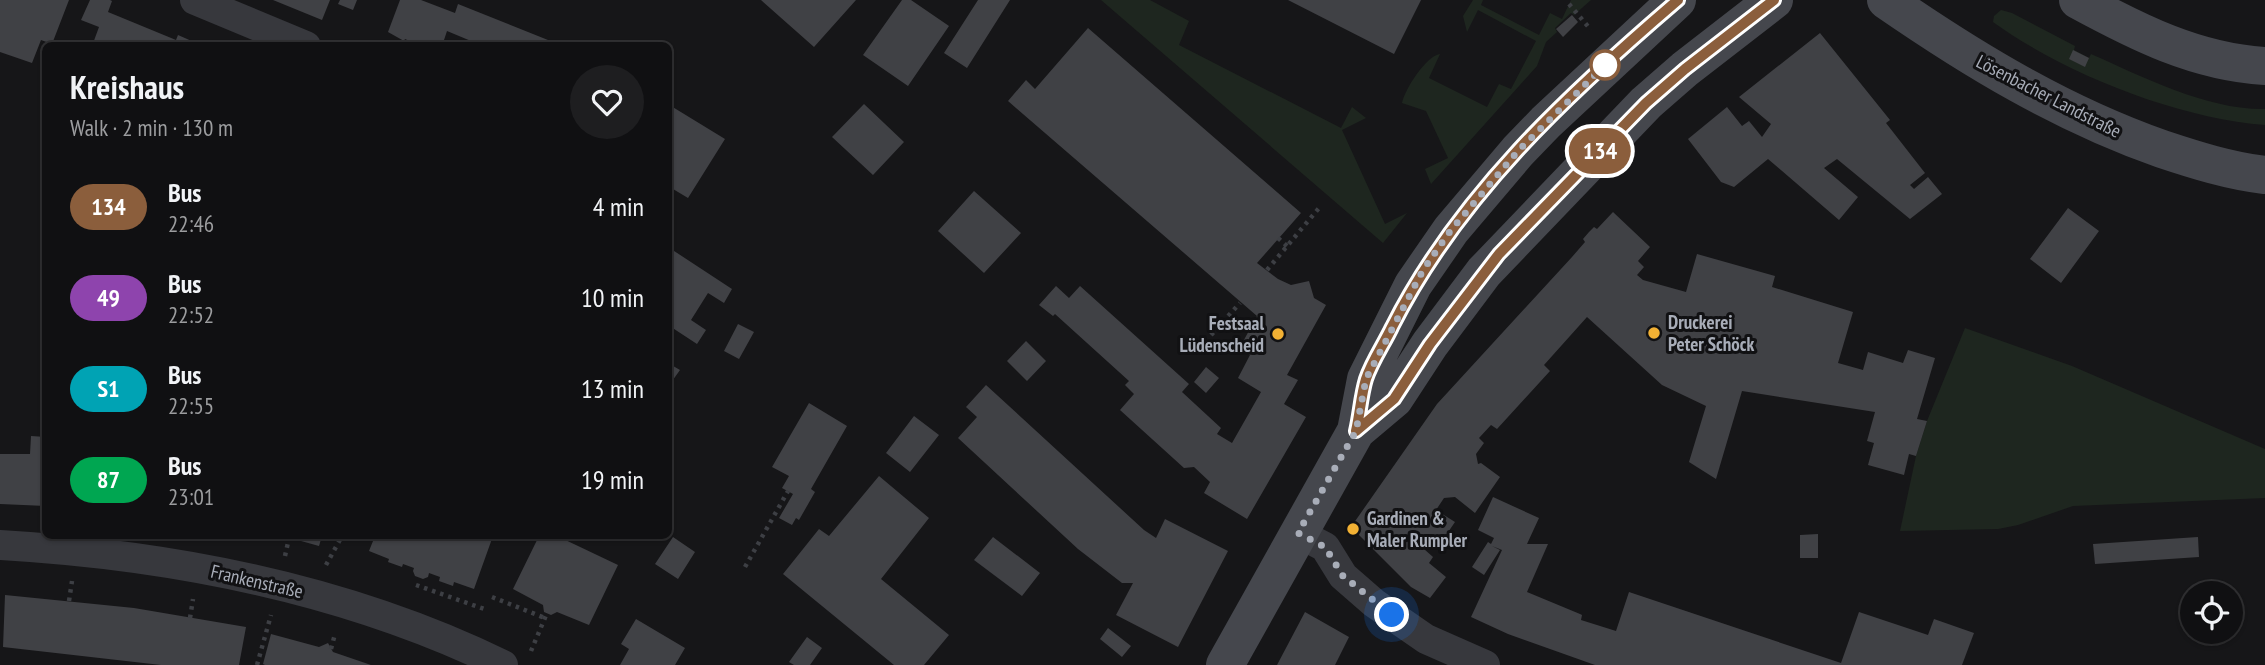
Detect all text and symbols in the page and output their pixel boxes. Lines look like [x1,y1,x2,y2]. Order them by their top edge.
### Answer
street label: Lösenbacher Landstraße [1973,49,2126,143]
unlabelled marker [1590,50,1620,80]
text: Kreishaus [70,65,184,108]
button: heart [570,65,644,139]
text: Walk · 2 min · 130 m [70,113,233,142]
line badge: 134 [1560,128,1640,174]
text: 134 [1583,135,1617,166]
text: Bus [168,176,201,209]
text: 4 min [593,190,644,223]
text: 134 [91,191,126,222]
text: 22:46 [168,209,214,238]
text: Bus [168,267,201,300]
text: 10 min [581,281,644,314]
text: 49 [97,282,120,313]
text: 22:52 [168,300,214,329]
place label: Druckerei Peter Schöck [1668,310,1754,356]
place label: Festsaal Lüdenscheid [1180,311,1264,357]
marker: Druckerei Peter Schöck [1646,325,1662,341]
marker: Festsaal Lüdenscheid [1270,326,1286,342]
text: Bus [168,358,201,391]
text: 13 min [581,372,644,405]
text: S1 [97,373,120,404]
text: 22:55 [168,391,214,420]
text: Bus [168,449,201,482]
text: 19 min [581,463,644,496]
text: 87 [97,464,120,495]
text: 23:01 [168,482,214,511]
place label: Gardinen & Maler Rumpler [1367,506,1468,552]
marker: Gardinen & Maler Rumpler [1345,521,1361,537]
street label: Frankenstraße [209,559,306,603]
map controls [2180,581,2243,644]
button: locate [2180,581,2243,644]
your location [1374,597,1409,632]

